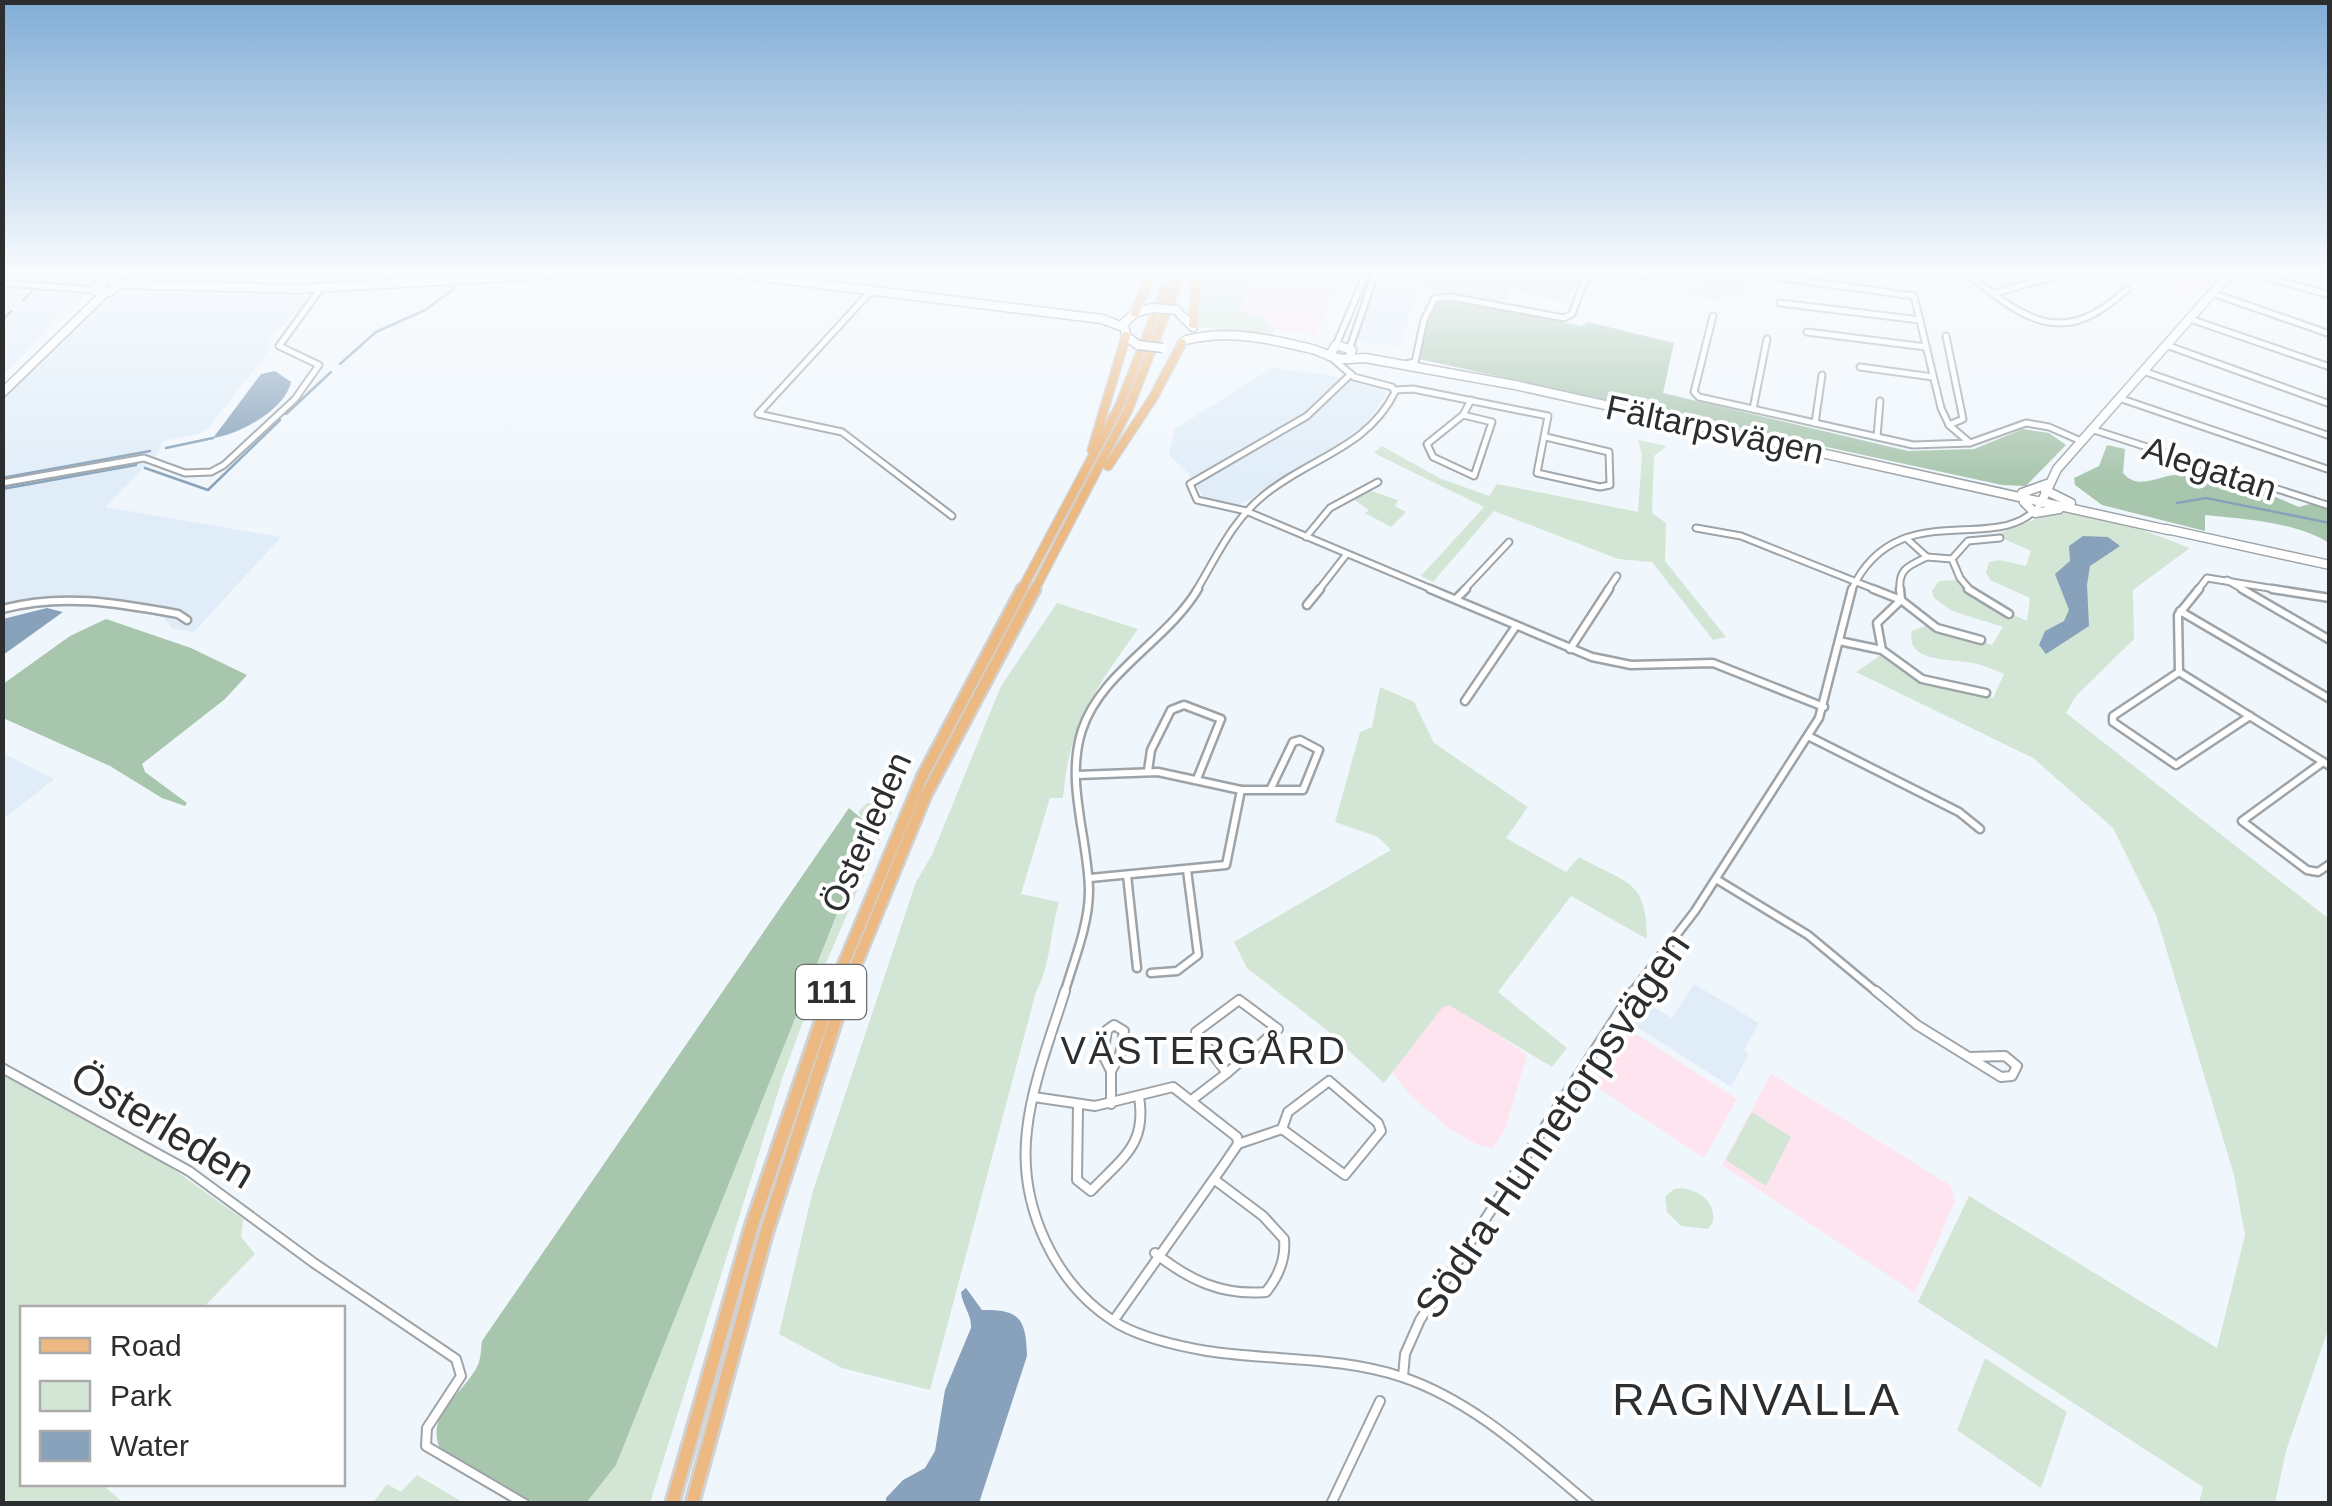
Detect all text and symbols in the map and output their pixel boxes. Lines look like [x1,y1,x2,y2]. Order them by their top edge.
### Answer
street label: Fältarpsvägen [1602,387,1828,471]
street label: Alegatan [2138,428,2282,508]
street label: Österleden [813,746,919,918]
street label: Södra Hunnetorpsvägen [1405,923,1699,1327]
road number: 111 [796,965,866,1019]
district label: VÄSTERGÅRD [1061,1029,1347,1072]
street label: Österleden [63,1052,263,1198]
legend [20,1306,345,1486]
text: Road [110,1329,182,1362]
district label: RAGNVALLA [1612,1374,1902,1425]
text: Park [110,1379,173,1412]
text: Water [110,1429,189,1462]

